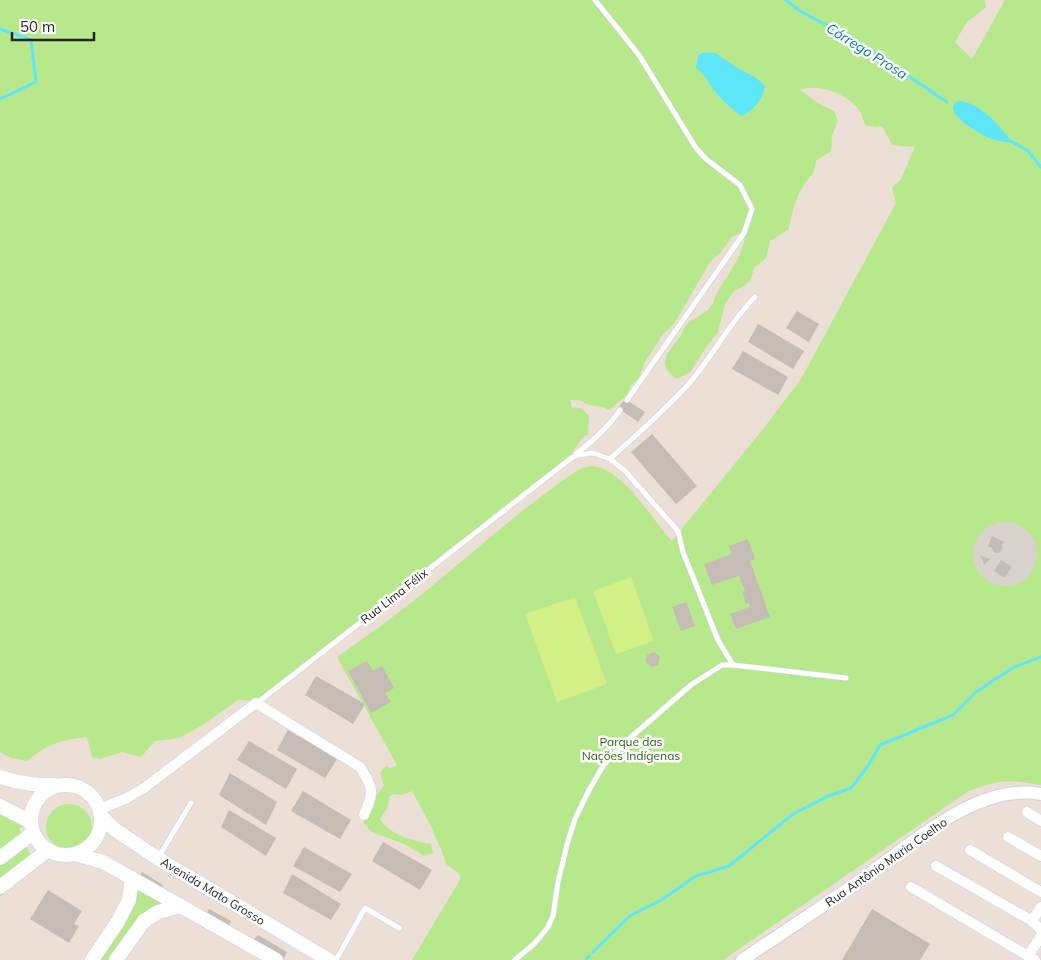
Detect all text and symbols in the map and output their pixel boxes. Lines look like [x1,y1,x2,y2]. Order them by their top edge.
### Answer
scale bar [12,10,95,42]
text: 50 m [20,17,55,36]
water label: Córrego Prosa [823,19,911,83]
street label: Rua Lima Félix [357,565,431,627]
park label: Parque das Nações Indígenas [582,734,680,763]
street label: Rua Antônio Maria Coelho [822,814,950,910]
street label: Avenida Mato Grosso [158,854,268,928]

